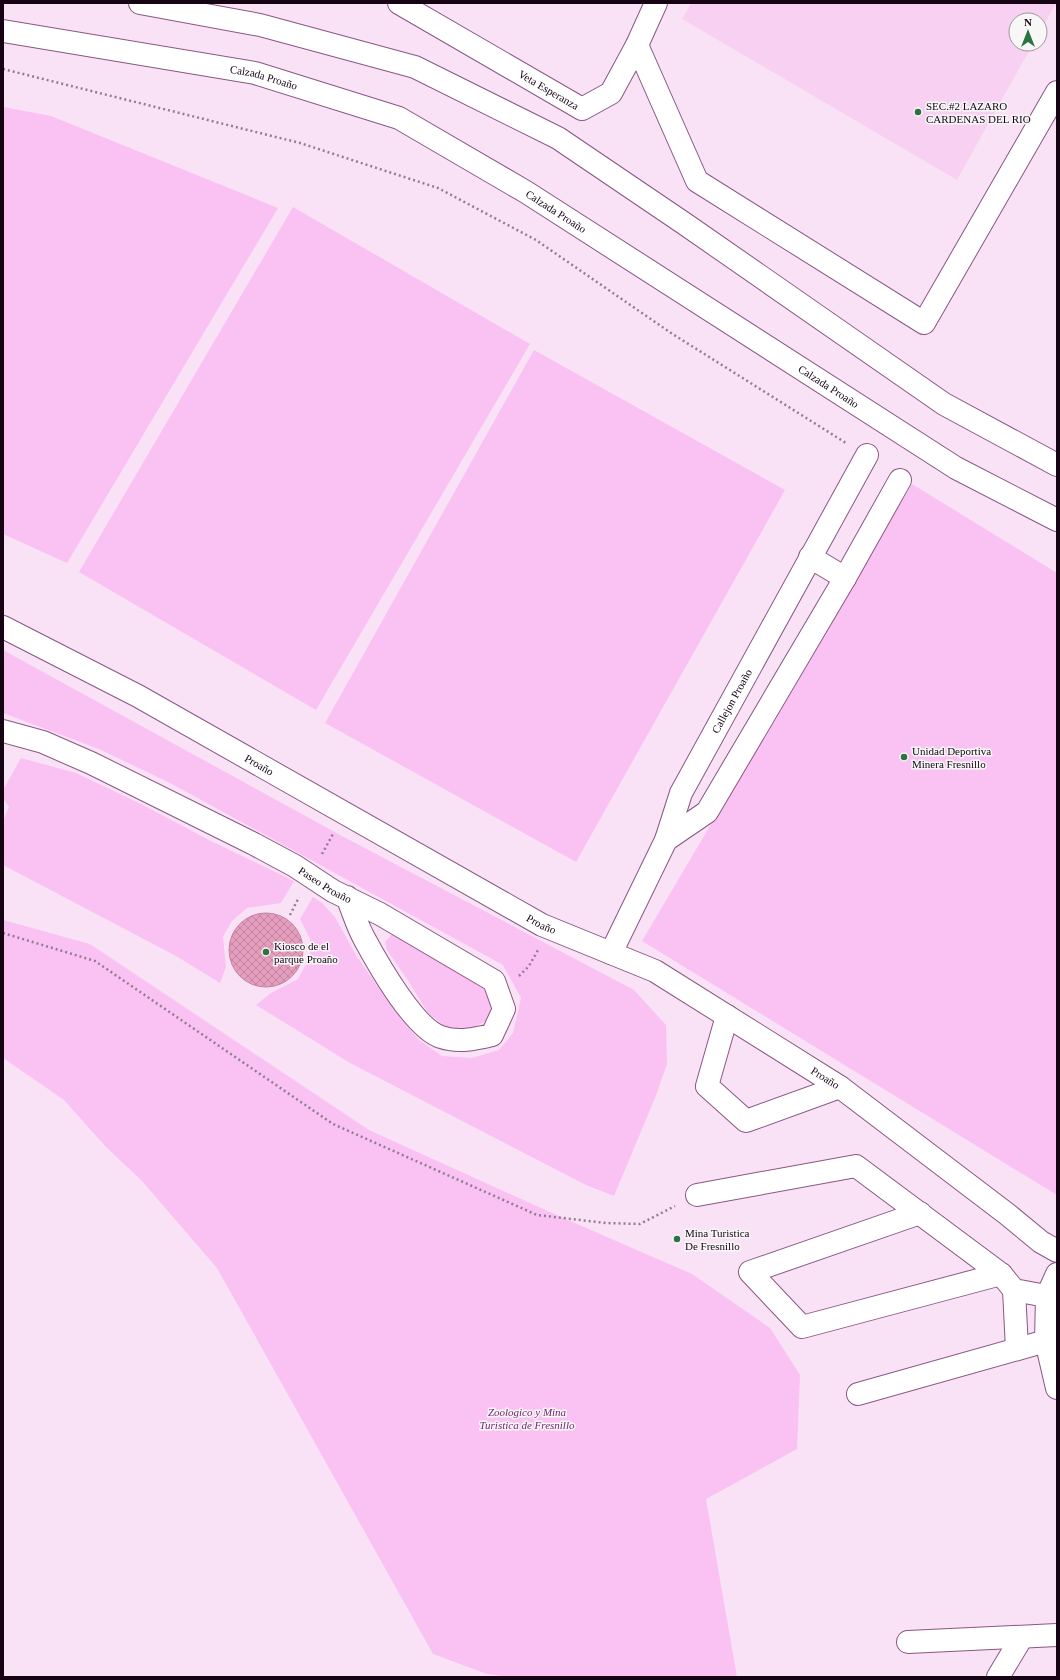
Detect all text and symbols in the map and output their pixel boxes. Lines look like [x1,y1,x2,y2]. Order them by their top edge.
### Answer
north arrow [1008,12,1048,52]
text: N [1024,16,1032,28]
street label: Calzada Proaño [229,63,299,92]
street label: Veta Esperanza [516,68,581,112]
place label: SEC.#2 LAZARO CARDENAS DEL RIO [926,100,1031,125]
marker: SEC.#2 LAZARO CARDENAS DEL RIO [913,107,923,117]
street label: Calzada Proaño [524,187,589,235]
street label: Calzada Proaño [796,362,862,410]
street label: Callejon Proaño [709,666,754,735]
place label: Unidad Deportiva Minera Fresnillo [912,745,991,770]
street label: Proaño [243,752,276,778]
marker: Unidad Deportiva Minera Fresnillo [899,752,909,762]
street label: Paseo Proaño [297,864,354,905]
street label: Proaño [525,912,558,936]
place label: Kiosco de el parque Proaño [274,940,338,965]
marker: Kiosco de el parque Proaño [261,947,271,957]
street label: Proaño [809,1064,842,1091]
place label: Mina Turistica De Fresnillo [685,1227,750,1252]
marker: Mina Turistica De Fresnillo [672,1234,682,1244]
park label: Zoologico y Mina Turistica de Fresnillo [480,1406,575,1431]

